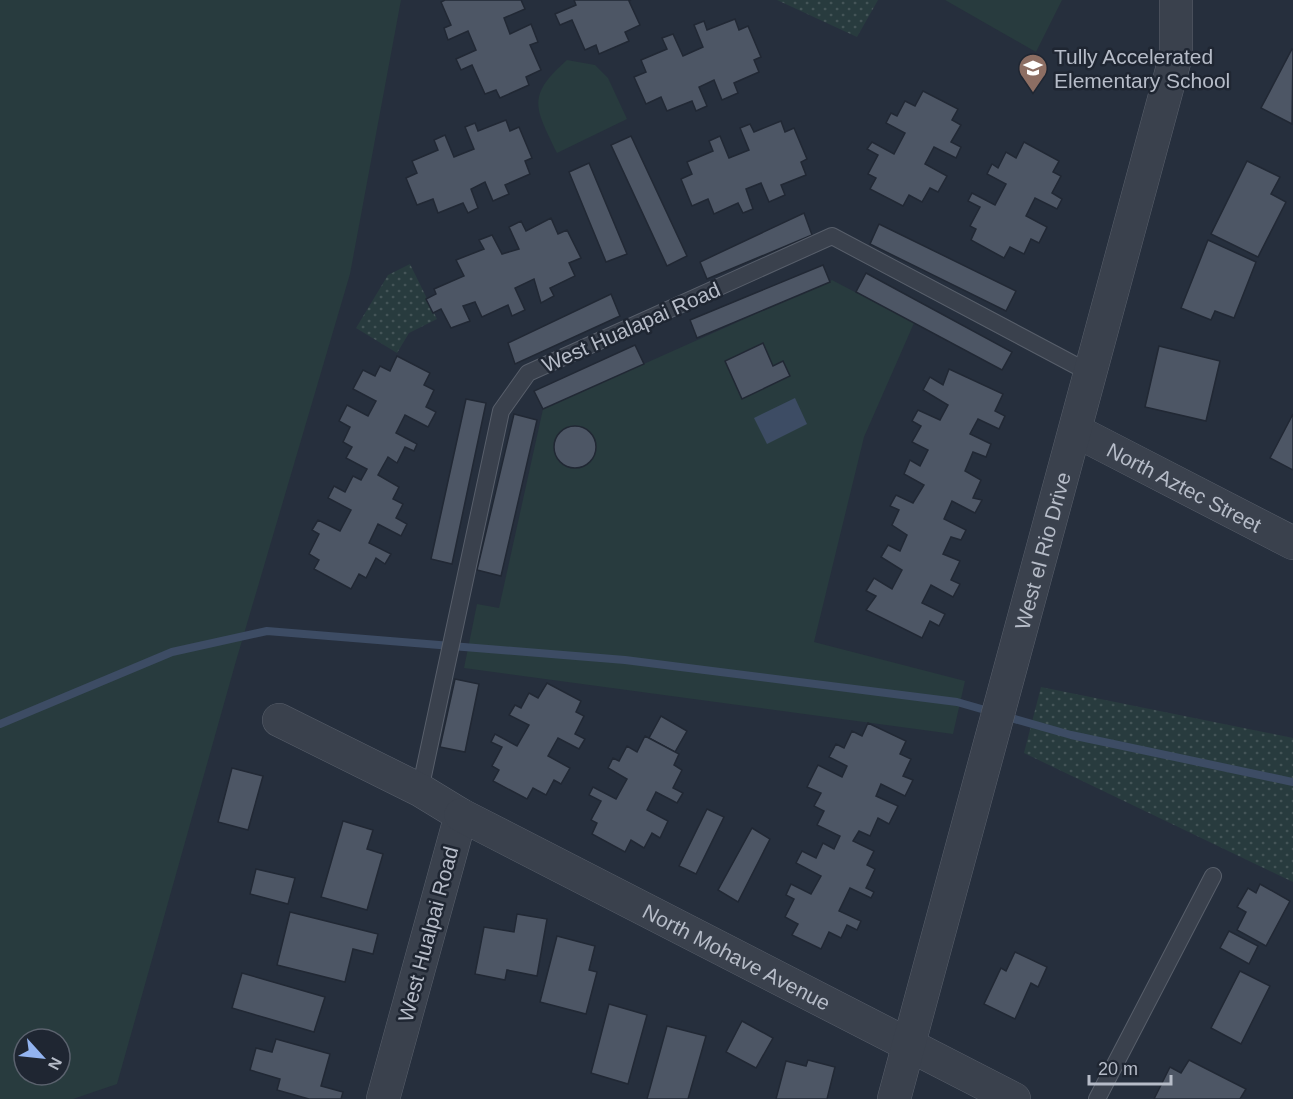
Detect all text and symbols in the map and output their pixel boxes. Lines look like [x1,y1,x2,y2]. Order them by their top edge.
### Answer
place label: Tully Accelerated Elementary School [1054,45,1230,92]
school or university icon: Tully Accelerated Elementary School [1017,52,1049,94]
street label: West Hualapai Road [539,277,723,377]
street label: North Aztec Street [1103,438,1266,536]
street label: West el Rio Drive [1010,469,1074,632]
street label: West Hualpai Road [394,844,462,1024]
street label: North Mohave Avenue [639,899,834,1014]
north arrow [12,1027,72,1087]
scale bar [1089,1048,1172,1086]
text: N [45,1055,65,1073]
text: 20 m [1098,1059,1138,1079]

